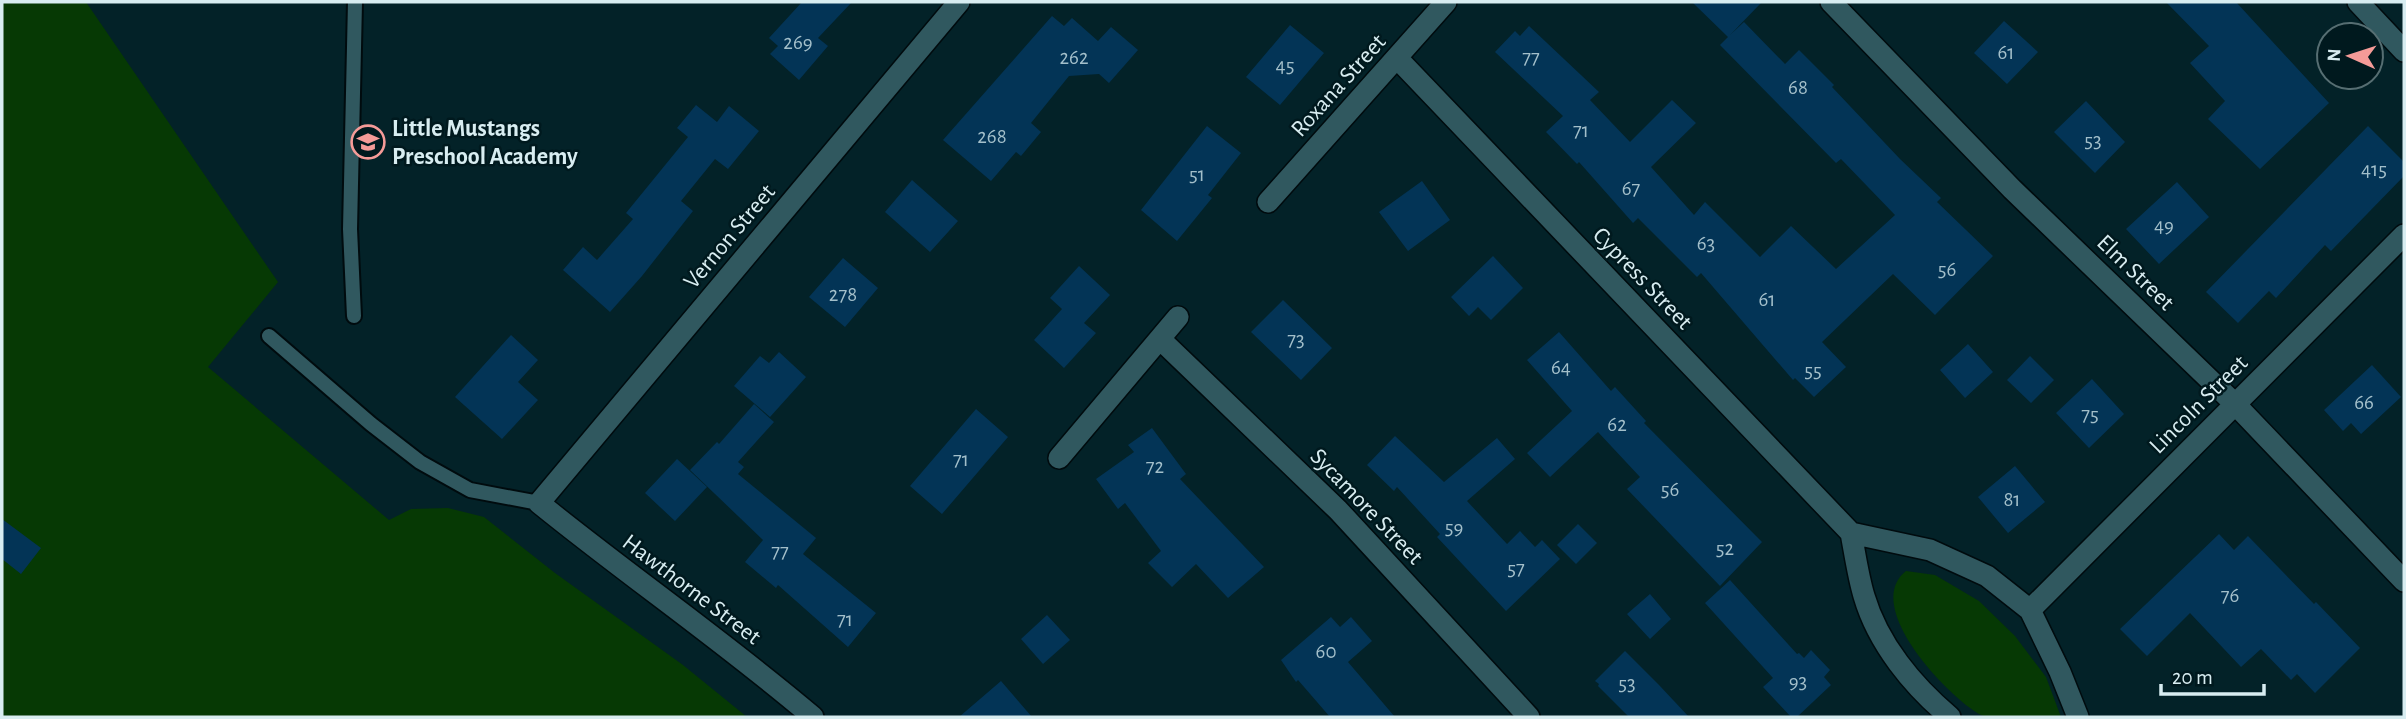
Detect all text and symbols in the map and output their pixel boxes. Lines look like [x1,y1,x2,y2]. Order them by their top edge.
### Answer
north arrow [2315,21,2385,91]
street label: Roxana Street [1287,30,1391,141]
house number: 269 [783,32,813,53]
house number: 61 [1997,42,2015,63]
house number: 262 [1060,47,1088,68]
house number: 77 [1522,47,1540,68]
text: N [2325,48,2344,62]
house number: 45 [1276,55,1294,76]
house number: 68 [1788,77,1808,98]
place label: Little Mustangs Preschool Academy [392,117,578,169]
house number: 71 [1573,120,1589,141]
school or university icon: Little Mustangs Preschool Academy [349,123,387,161]
house number: 268 [977,126,1007,147]
house number: 53 [2084,130,2102,151]
house number: 415 [2361,159,2387,180]
house number: 51 [1189,164,1205,185]
house number: 67 [1622,178,1641,199]
street label: Vernon Street [679,180,780,293]
house number: 49 [2154,215,2174,236]
street label: Cypress Street [1588,223,1697,335]
street label: Elm Street [2092,230,2179,315]
house number: 63 [1697,233,1715,254]
house number: 56 [1938,259,1956,280]
house number: 278 [829,284,857,305]
house number: 61 [1758,289,1776,310]
house number: 73 [1287,329,1305,350]
street label: Lincoln Street [2145,351,2253,458]
house number: 64 [1551,357,1571,378]
house number: 55 [1804,360,1822,381]
house number: 66 [2354,392,2374,413]
house number: 75 [2081,404,2099,425]
house number: 62 [1607,414,1627,435]
street label: Sycamore Street [1305,444,1427,569]
house number: 71 [953,449,969,470]
house number: 72 [1146,456,1164,477]
house number: 56 [1661,479,1679,500]
house number: 81 [2003,489,2021,510]
house number: 59 [1445,517,1463,538]
street label: Hawthorne Street [618,530,765,650]
house number: 52 [1716,538,1734,559]
house number: 77 [771,541,789,562]
house number: 57 [1507,558,1525,579]
house number: 76 [2221,585,2239,606]
house number: 71 [837,609,853,630]
house number: 60 [1316,641,1336,662]
scale bar [2161,652,2264,696]
text: 20 m [2172,667,2213,688]
house number: 93 [1789,671,1807,692]
house number: 53 [1618,673,1636,694]

